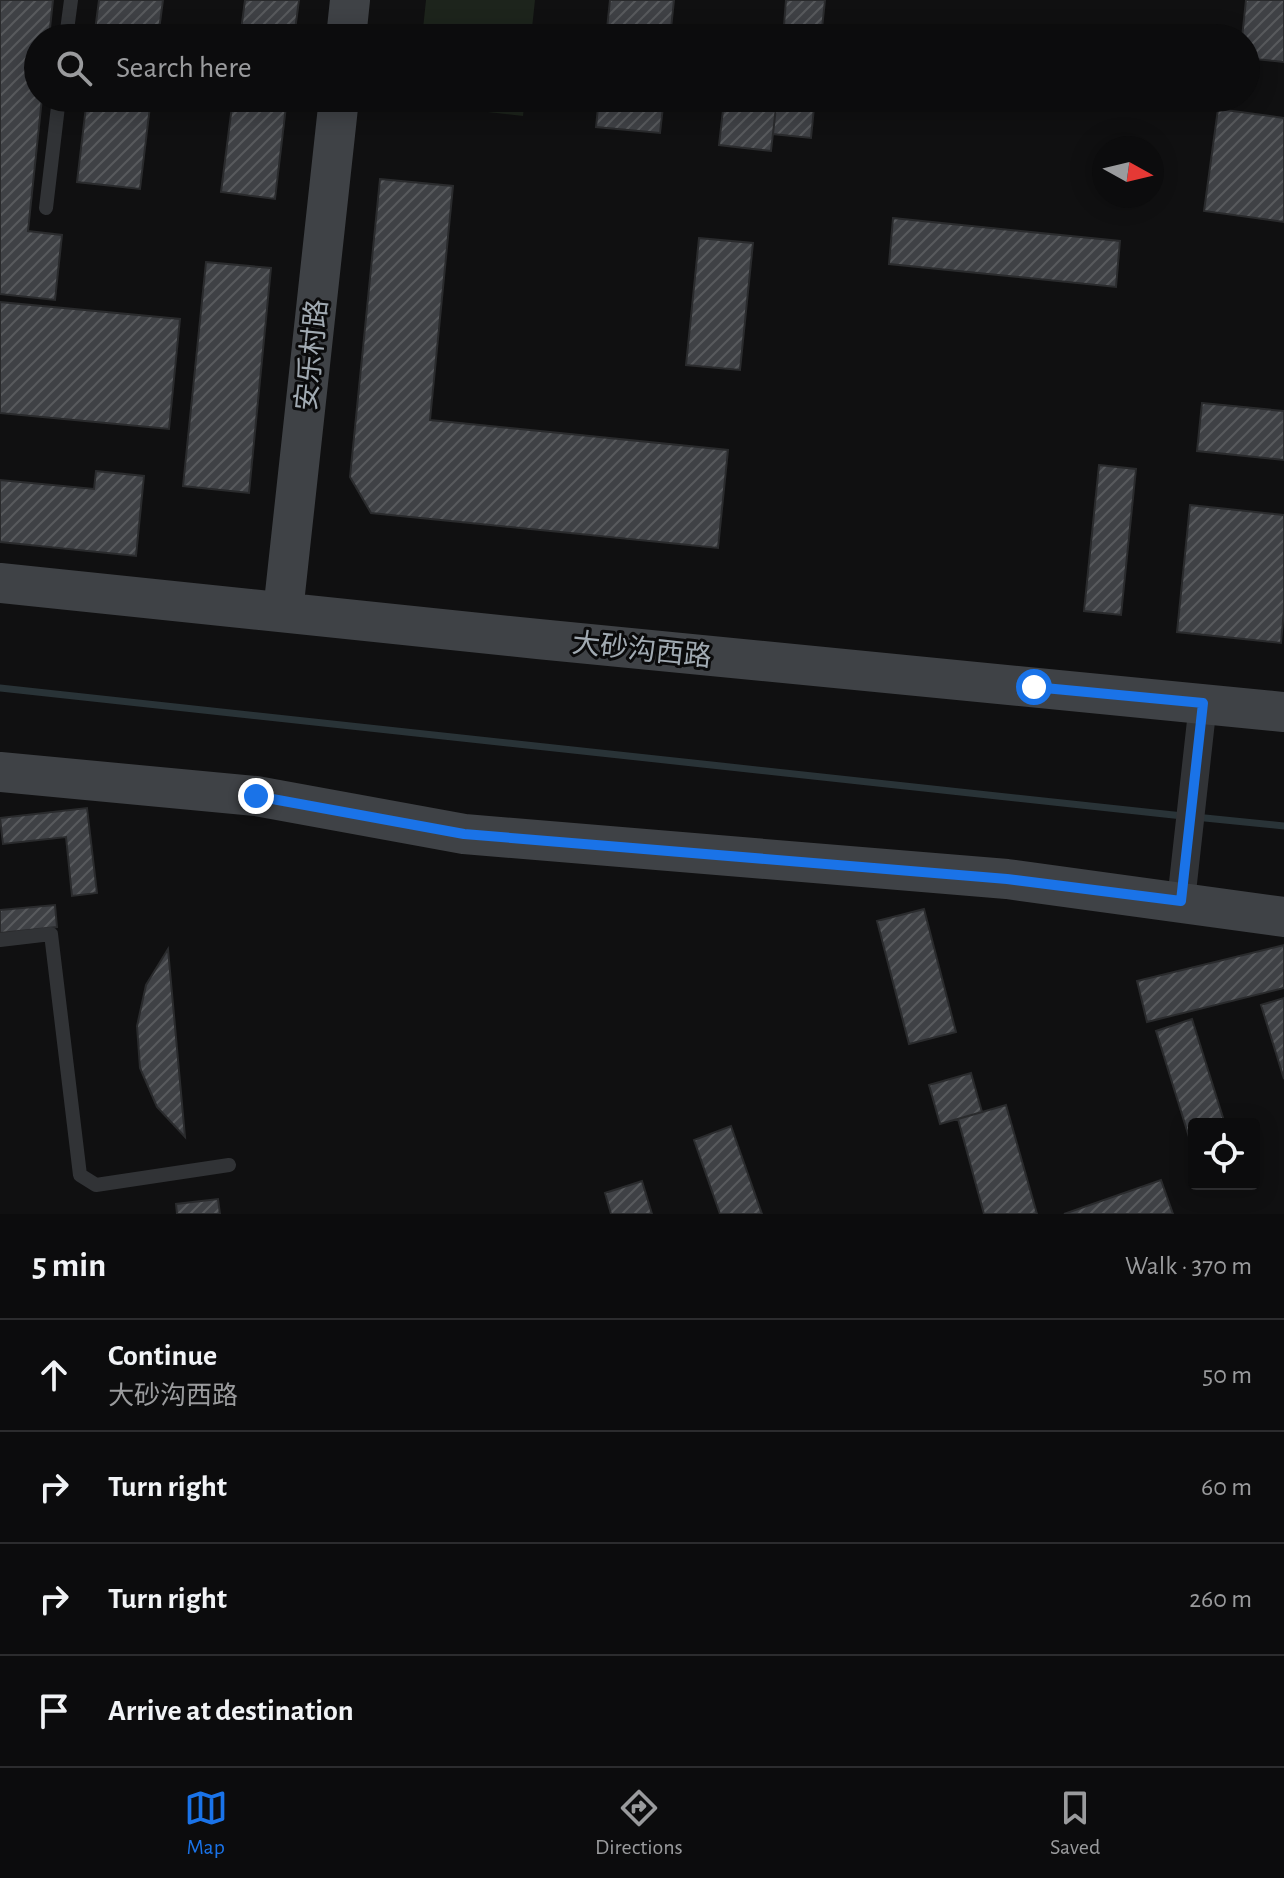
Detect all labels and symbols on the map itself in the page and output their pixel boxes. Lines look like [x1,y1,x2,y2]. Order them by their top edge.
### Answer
north arrow [1092,136,1164,208]
street label: 安乐村路 [291,298,333,412]
street label: 大砂沟西路 [571,628,713,672]
route start [1016,669,1052,705]
route end [238,778,274,814]

